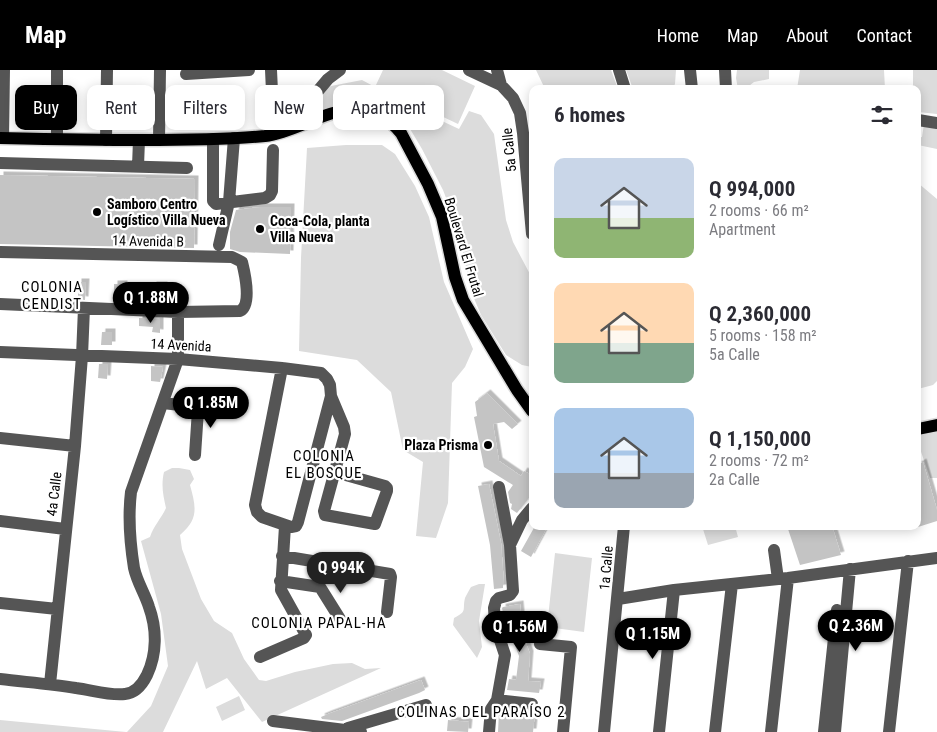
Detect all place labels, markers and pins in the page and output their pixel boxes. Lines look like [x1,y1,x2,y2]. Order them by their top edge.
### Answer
place label: Samboro Centro Logístico Villa Nueva [107,196,226,228]
marker: Samboro Centro Logístico Villa Nueva [91,206,103,218]
place label: Coca-Cola, planta Villa Nueva [270,213,370,245]
marker: Coca-Cola, planta Villa Nueva [254,223,266,235]
pin: Q 1.88M [105,282,197,324]
pin: Q 1.85M [165,386,257,429]
place label: Plaza Prisma [404,437,478,453]
marker: Plaza Prisma [482,439,494,451]
pin: Q 994K [300,552,382,594]
pin: Q 1.56M [474,610,566,653]
pin: Q 2.36M [810,610,902,652]
pin: Q 1.15M [607,618,699,660]

